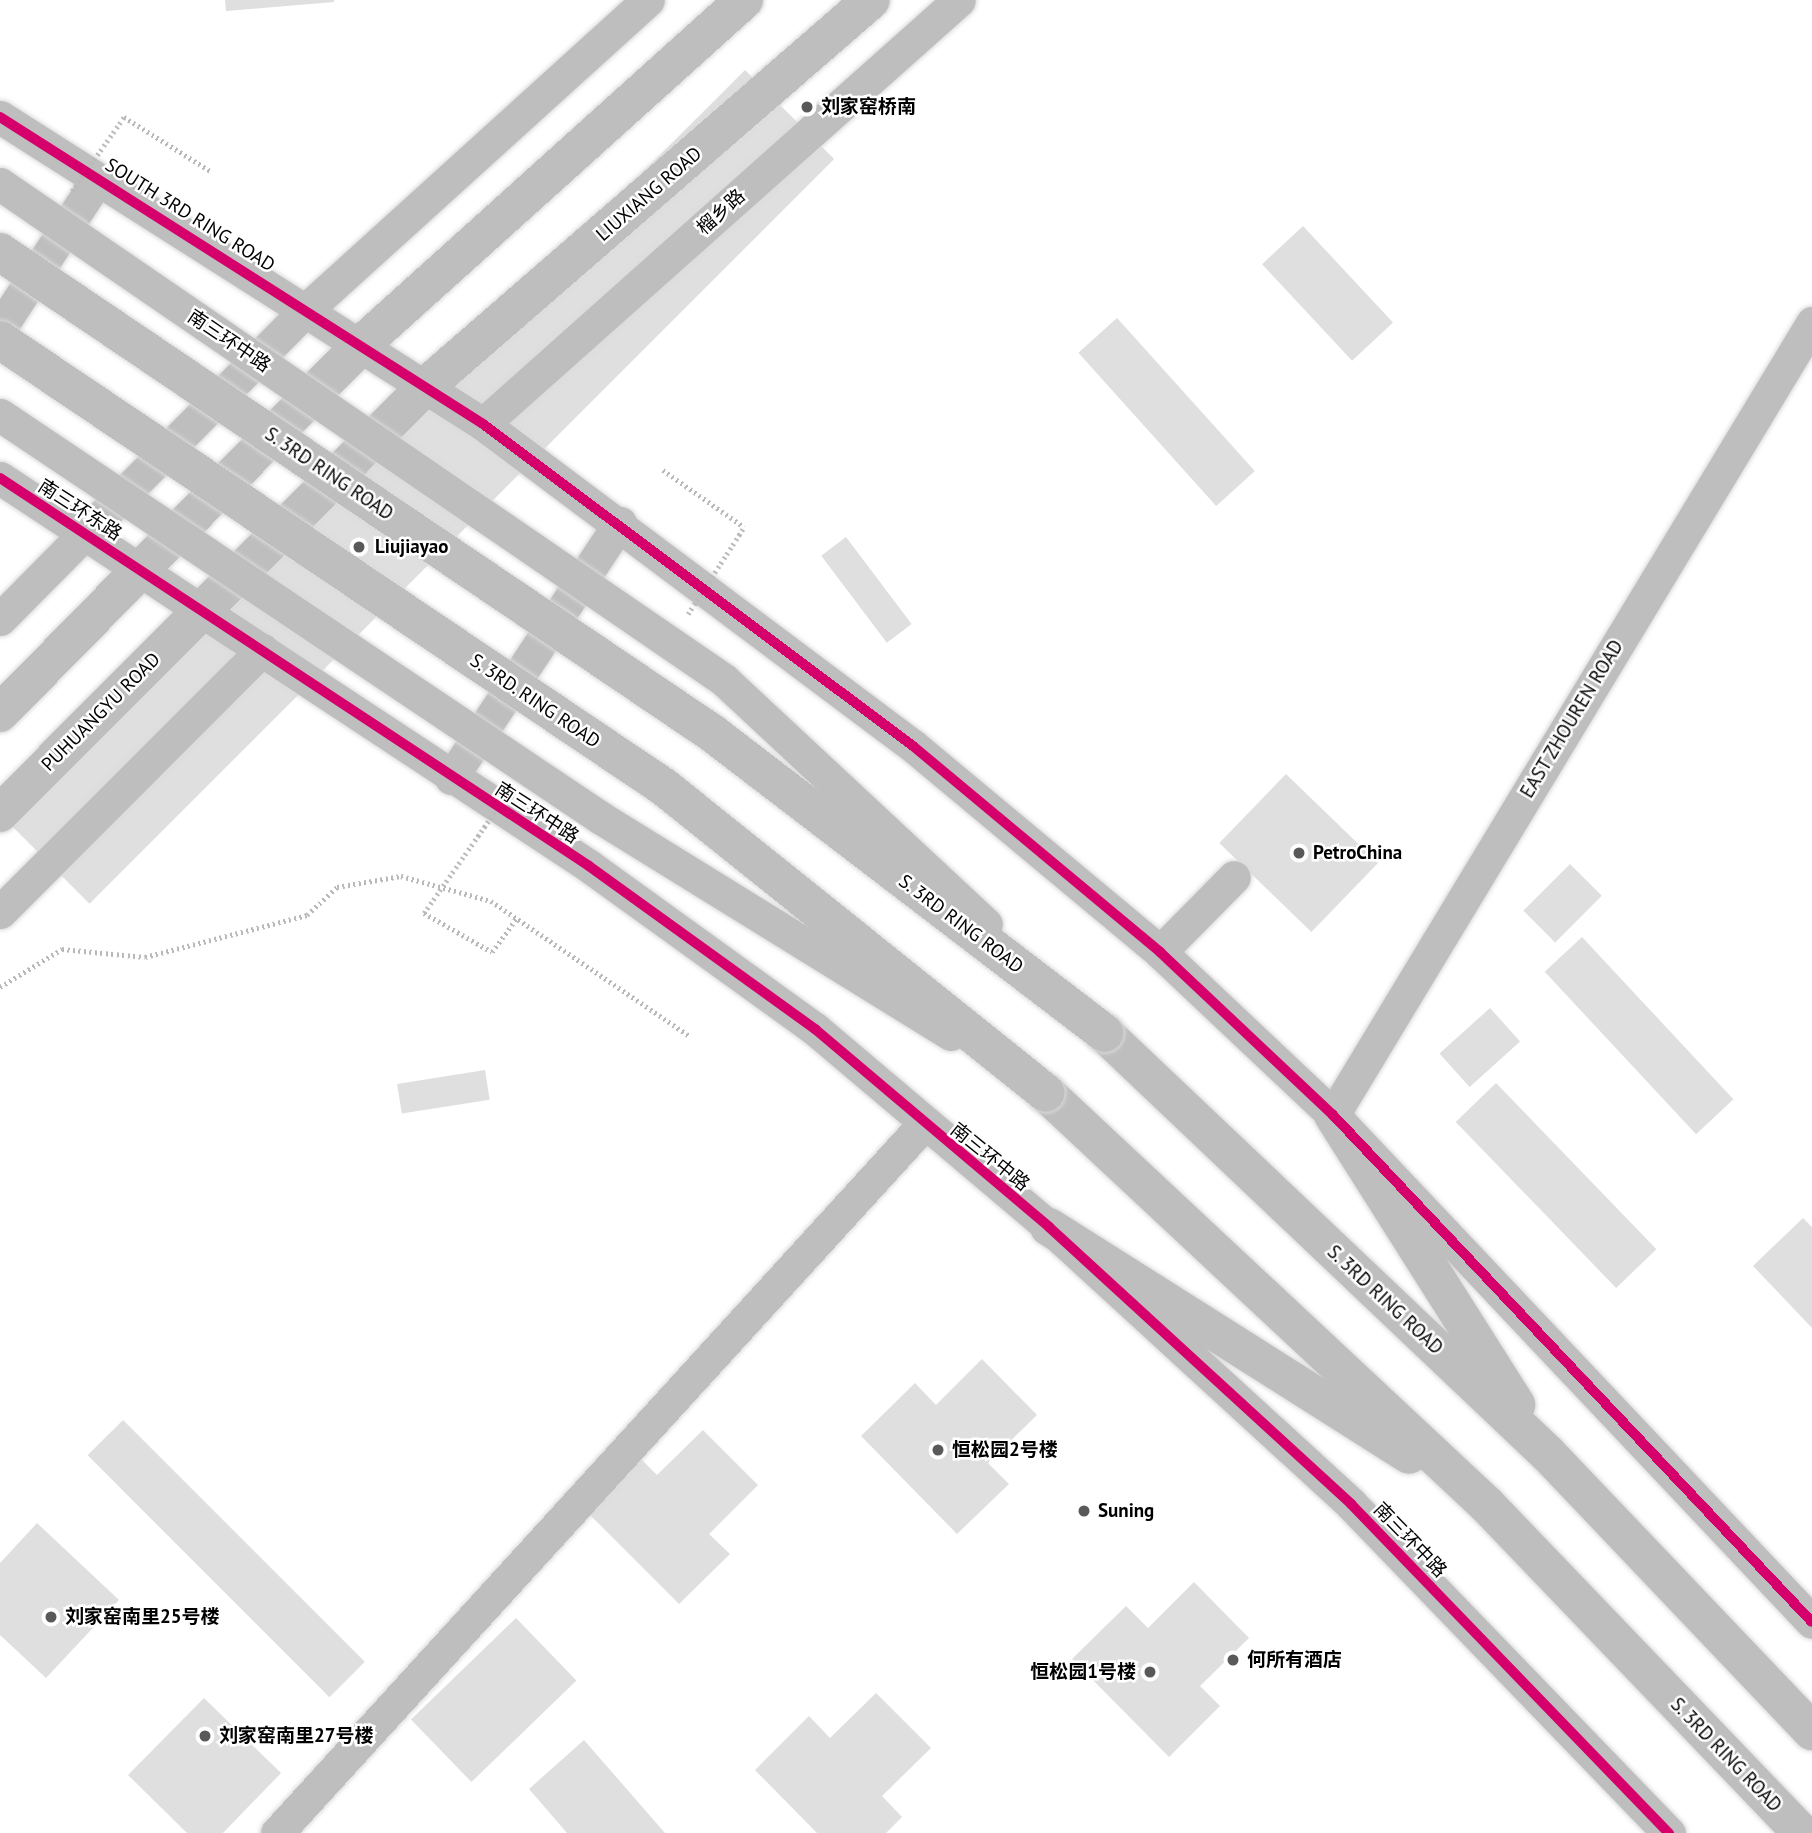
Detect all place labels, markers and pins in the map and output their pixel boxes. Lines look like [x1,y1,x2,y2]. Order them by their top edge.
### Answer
place label: 刘家窑桥南 [821,96,916,118]
marker: 刘家窑桥南 [799,99,815,115]
place label: Liujiayao [375,536,448,558]
marker: Liujiayao [349,537,369,557]
place label: PetroChina [1313,842,1402,864]
marker: PetroChina [1291,845,1307,861]
place label: 恒松园2号楼 [952,1439,1058,1461]
marker: 恒松园2号楼 [930,1442,946,1458]
place label: Suning [1098,1500,1154,1522]
marker: Suning [1076,1503,1092,1519]
place label: 刘家窑南里25号楼 [65,1606,220,1628]
marker: 刘家窑南里25号楼 [43,1609,59,1625]
place label: 何所有酒店 [1247,1649,1342,1671]
marker: 何所有酒店 [1225,1652,1241,1668]
place label: 恒松园1号楼 [1030,1661,1136,1683]
marker: 恒松园1号楼 [1142,1664,1158,1680]
place label: 刘家窑南里27号楼 [219,1725,374,1747]
marker: 刘家窑南里27号楼 [197,1728,213,1744]

